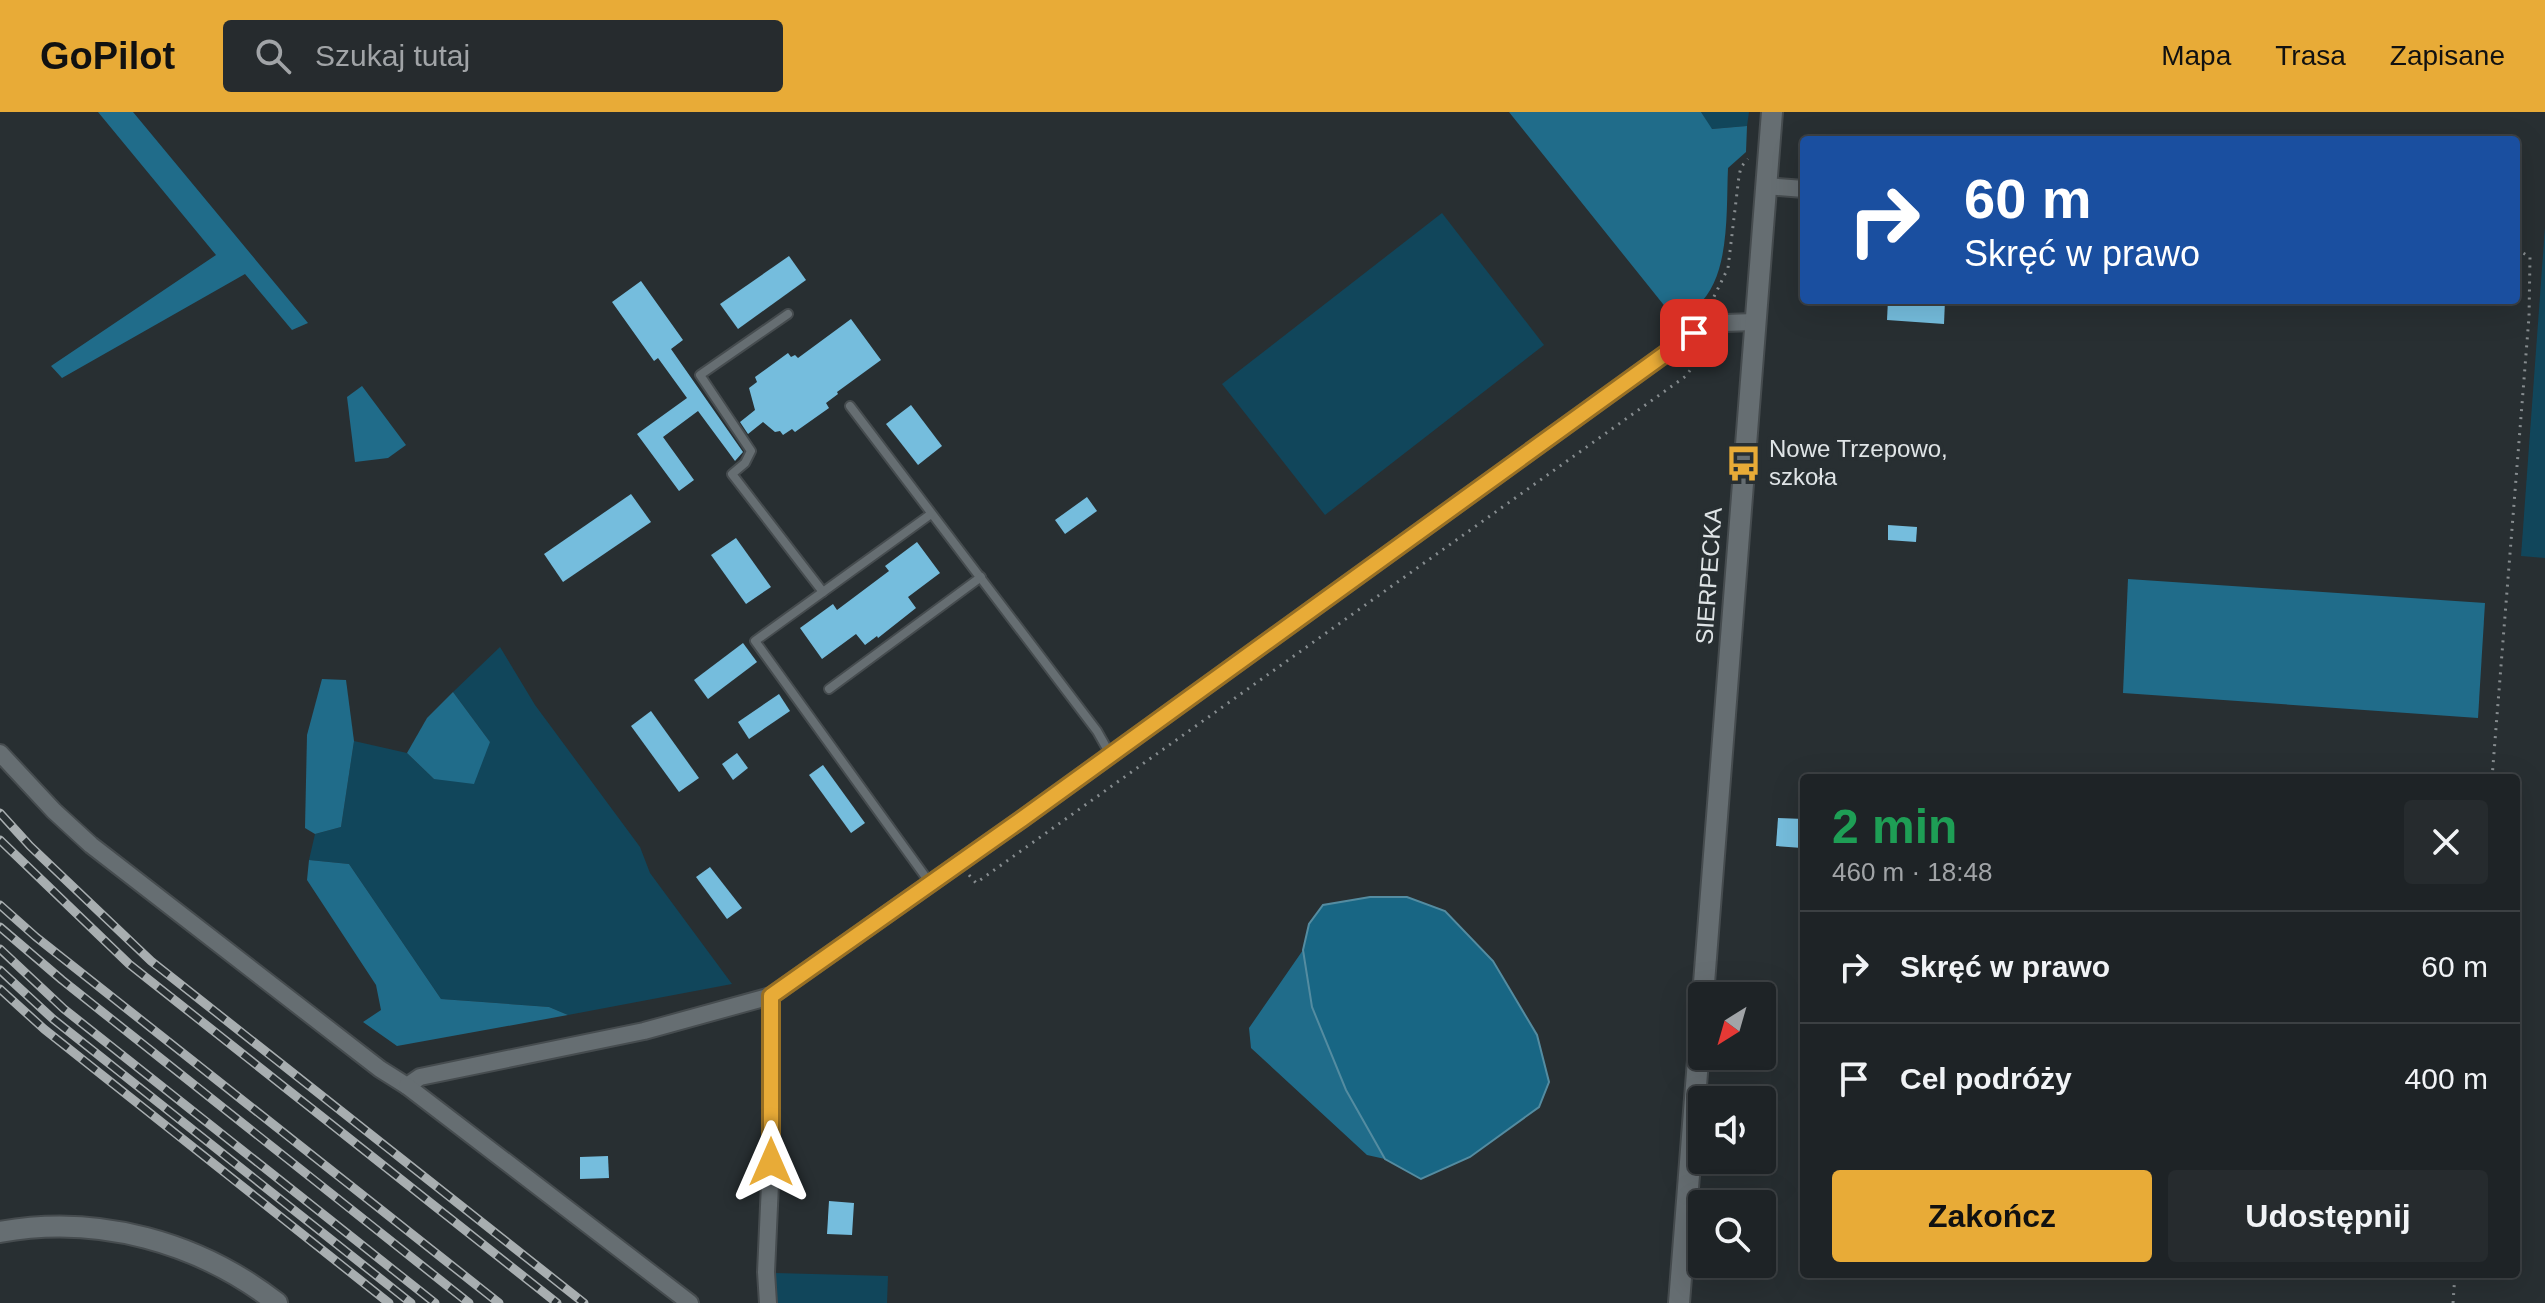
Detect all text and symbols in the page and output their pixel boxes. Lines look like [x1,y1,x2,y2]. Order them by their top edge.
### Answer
search box [223,20,783,92]
icon: search [251,34,295,78]
text: GoPilot [40,35,175,77]
text: Szukaj tutaj [315,39,470,72]
text: Mapa [2161,40,2231,71]
text: Trasa [2275,40,2346,71]
text: Zapisane [2390,40,2505,71]
text: 60 m [1964,167,2092,230]
icon: right [1832,168,1936,272]
text: Skręć w prawo [1964,233,2200,274]
pin [1660,299,1728,367]
icon: arrive [1672,311,1716,355]
place label: Nowe Trzepowo, szkoła [1769,435,1948,490]
bus stop icon: Nowe Trzepowo, szkoła [1724,444,1762,482]
street label: SIERPECKA [1690,506,1727,645]
text: 2 min [1832,800,1957,853]
button: close [2404,800,2488,884]
text: 460 m · 18:48 [1832,857,1992,887]
icon: right [1832,945,1876,989]
text: Skręć w prawo [1900,950,2110,983]
text: 60 m [2421,950,2488,983]
north arrow [1688,982,1776,1070]
map controls [1688,982,1776,1278]
icon: arrive [1832,1057,1876,1101]
text: Cel podróży [1900,1062,2072,1095]
text: 400 m [2405,1062,2488,1095]
button: sound [1688,1086,1776,1174]
position arrow [729,1120,813,1204]
button: Zakończ [1832,1170,2152,1262]
button: Udostępnij [2168,1170,2488,1262]
button: search [1688,1190,1776,1278]

